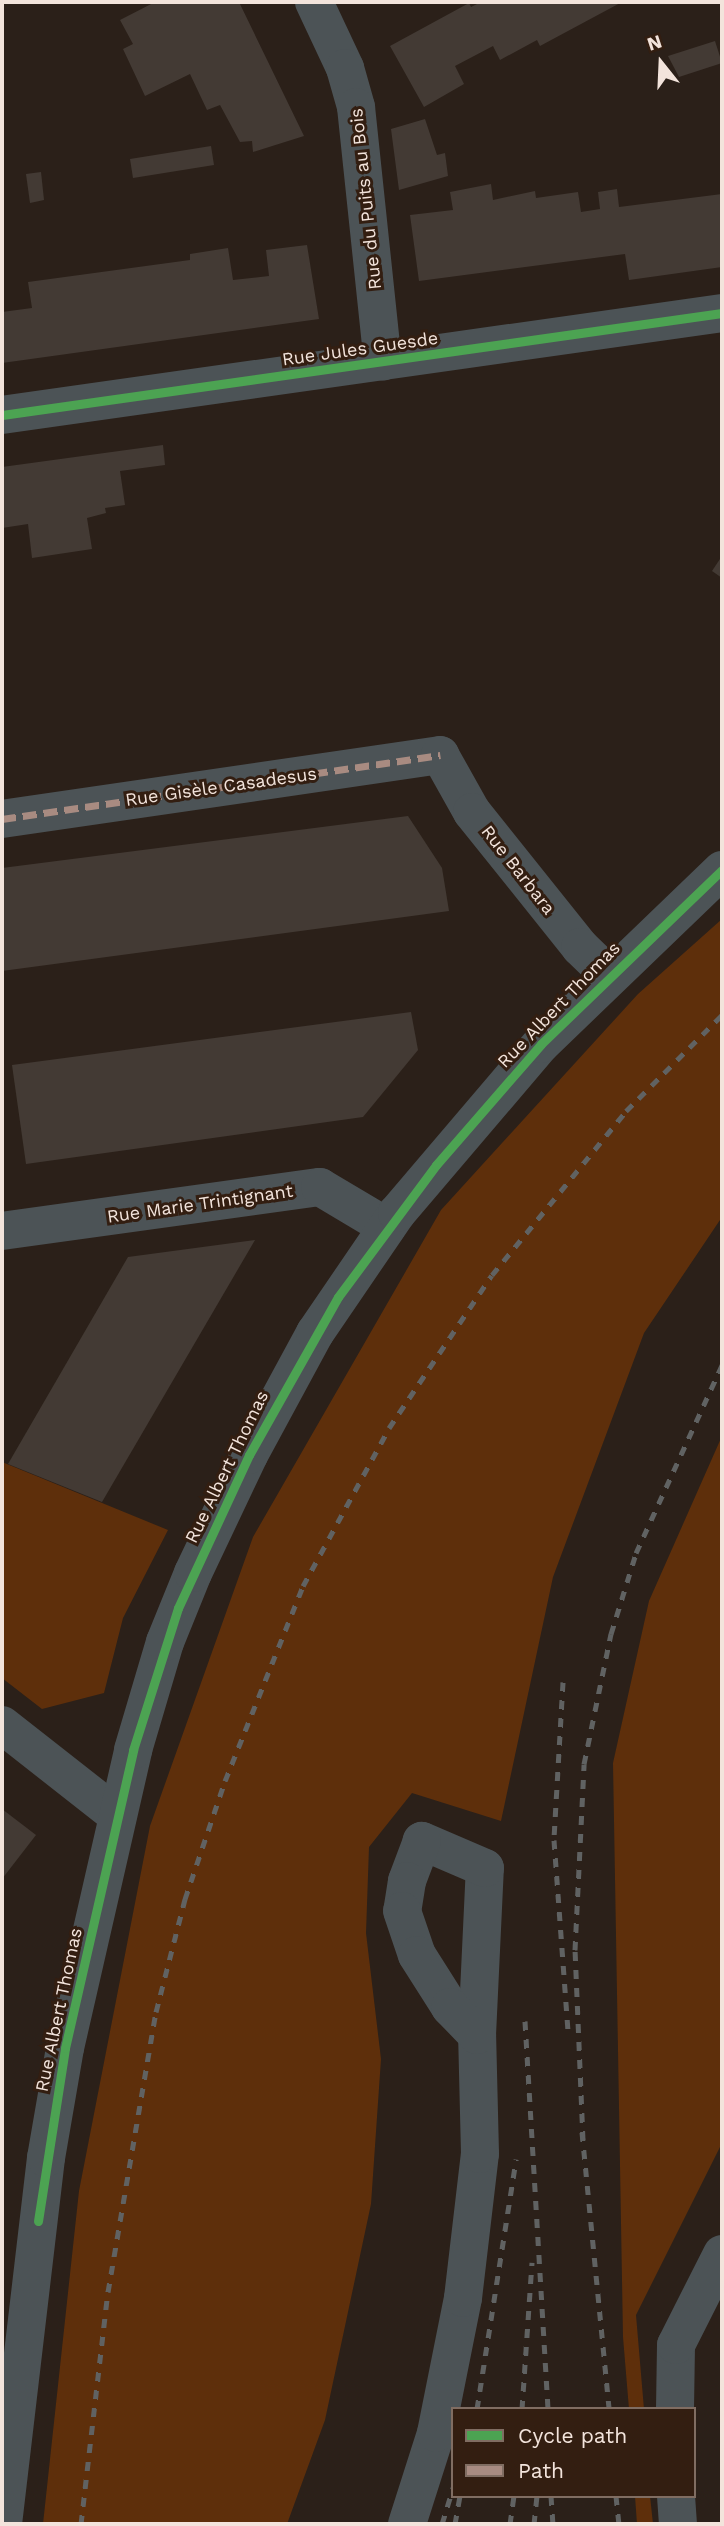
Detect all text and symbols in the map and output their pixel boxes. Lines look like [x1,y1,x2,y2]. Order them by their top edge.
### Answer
north arrow [626,28,696,98]
text: N [644,29,665,56]
street label: Rue du Puits au Bois [346,107,386,291]
street label: Rue Jules Guesde [280,327,440,371]
street label: Rue Gisèle Casadesus [124,763,318,811]
street label: Rue Barbara [476,821,560,919]
street label: Rue Albert Thomas [493,937,625,1073]
street label: Rue Marie Trintignant [105,1180,295,1228]
street label: Rue Albert Thomas [180,1387,274,1547]
street label: Rue Albert Thomas [31,1925,87,2095]
legend [451,2407,696,2498]
text: Cycle path [518,2423,627,2448]
text: Path [518,2458,564,2483]

